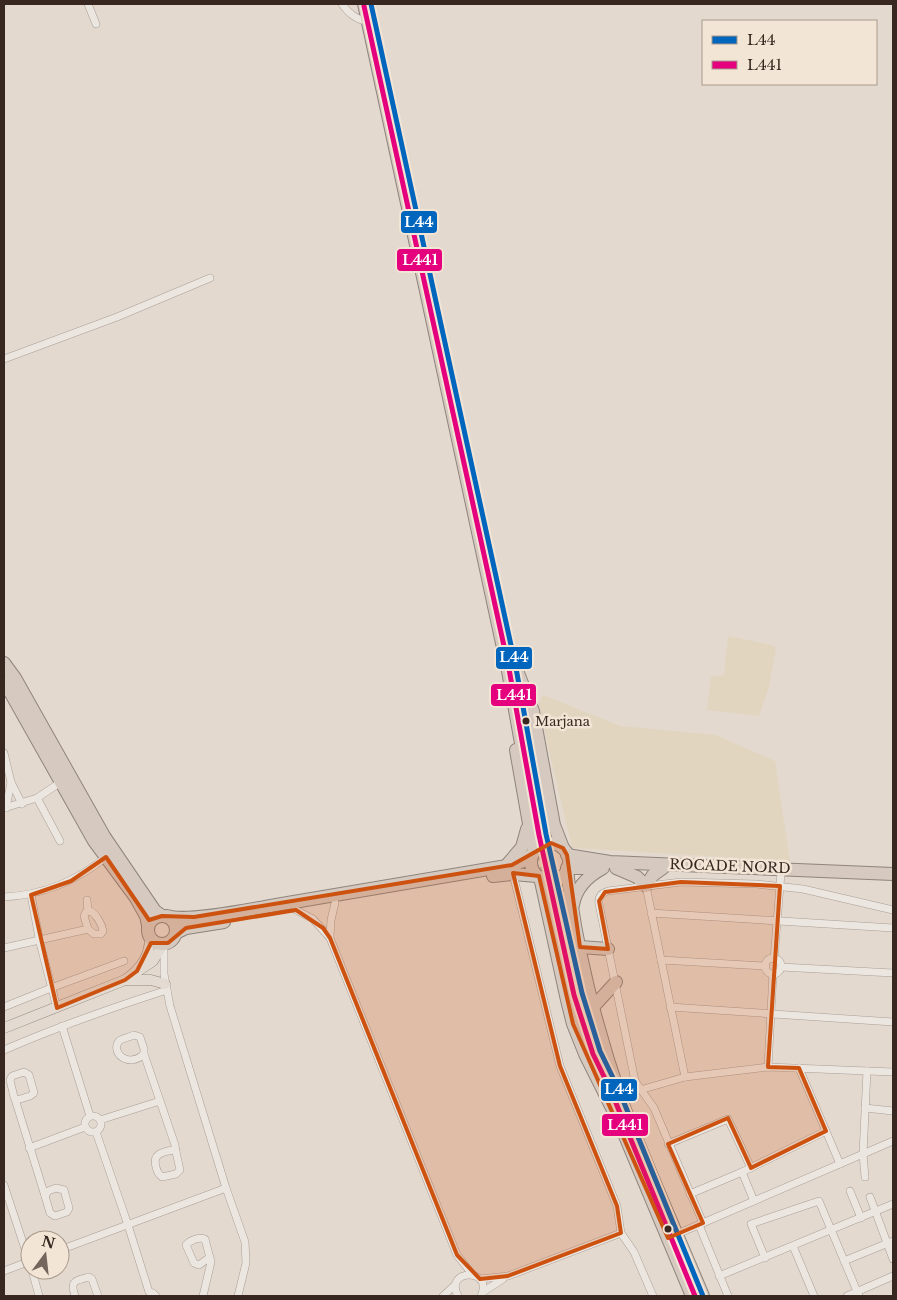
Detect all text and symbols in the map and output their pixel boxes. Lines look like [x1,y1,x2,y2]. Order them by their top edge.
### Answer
legend [702,20,877,85]
text: L44 [747,30,775,49]
text: L441 [747,55,782,74]
line badge: L44 [400,210,438,234]
text: L44 [404,213,434,231]
line badge: L441 [396,248,443,272]
text: L441 [402,251,438,269]
line badge: L44 [495,646,533,670]
text: L44 [499,648,529,666]
line badge: L441 [490,683,537,707]
text: L441 [496,686,532,704]
place label: Marjana [535,713,591,730]
marker: Marjana [521,716,531,726]
street label: ROCADE NORD [669,855,791,877]
line badge: L44 [600,1078,638,1102]
text: L44 [604,1080,634,1098]
line badge: L441 [601,1113,649,1137]
text: L441 [607,1116,643,1134]
unlabelled marker [663,1224,673,1234]
north arrow [20,1230,70,1280]
text: N [40,1232,57,1253]

